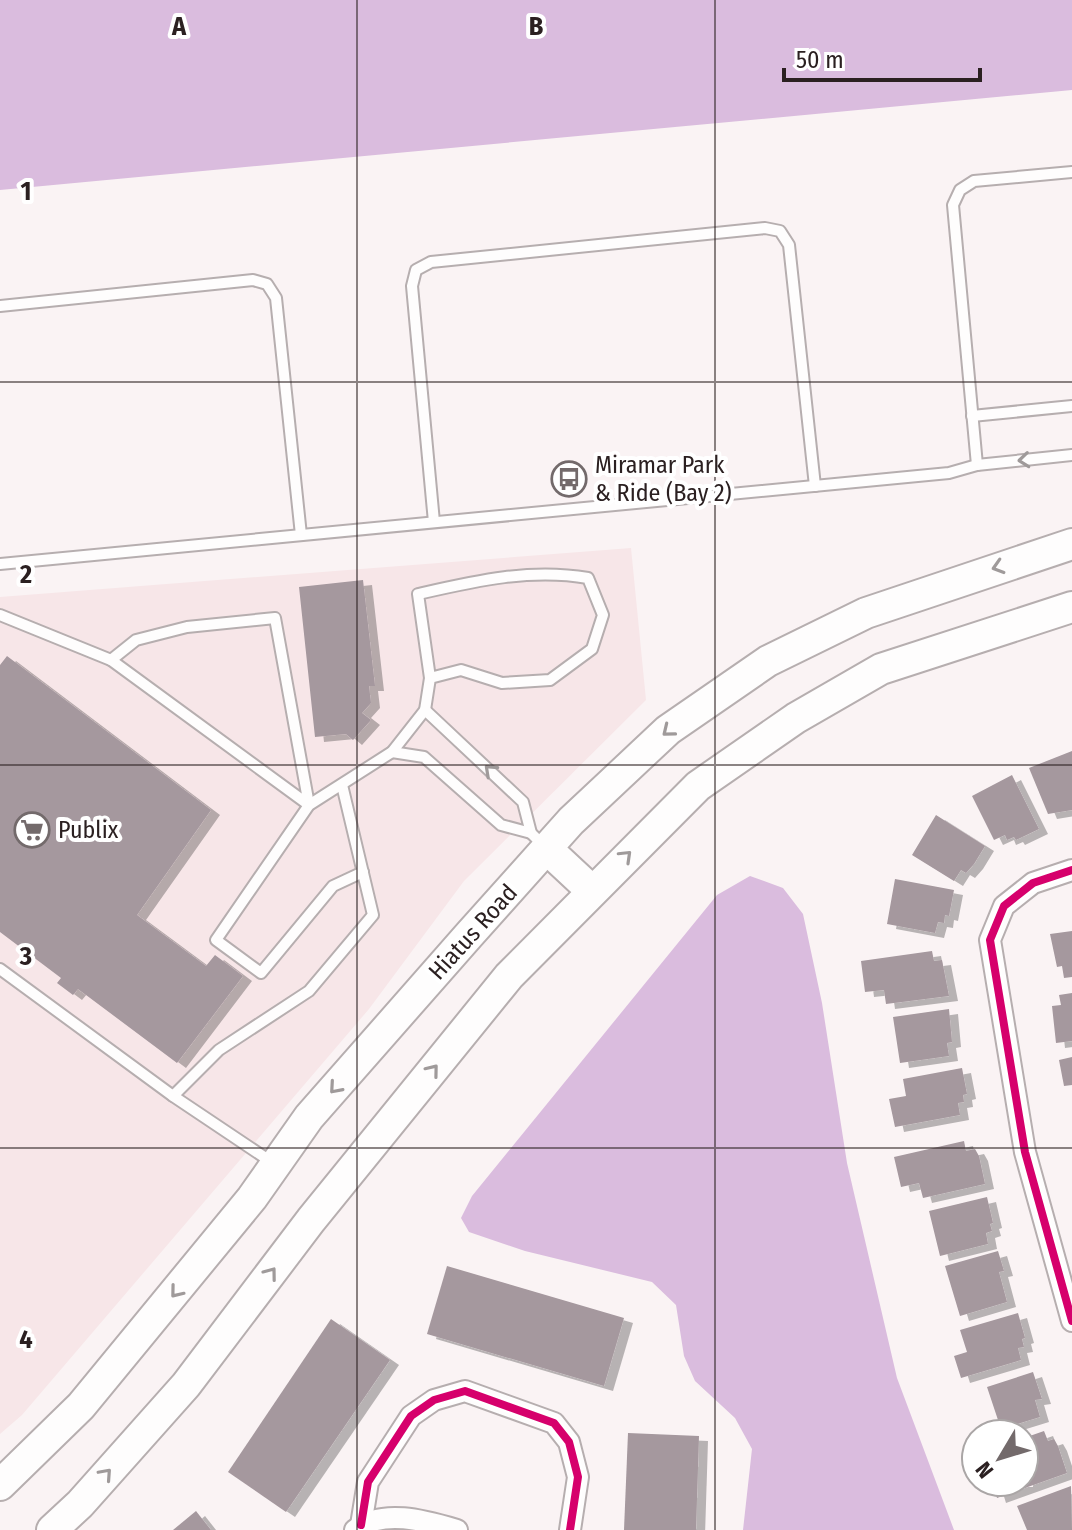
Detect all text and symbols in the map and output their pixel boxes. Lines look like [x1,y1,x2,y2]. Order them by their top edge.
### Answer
text: A [171,11,187,42]
text: B [529,11,544,42]
scale bar [784,32,980,82]
text: 50 m [796,46,844,74]
text: 1 [21,176,32,207]
place label: Miramar Park & Ride (Bay 2) [595,451,732,507]
one-way arrow [1017,451,1030,468]
bus stop icon: Miramar Park & Ride (Bay 2) [550,460,588,498]
one-way arrow [991,558,1005,574]
text: 2 [19,559,32,590]
one-way arrow [663,721,677,736]
one-way arrow [485,765,499,780]
supermarket icon: Publix [13,811,51,849]
place label: Publix [58,816,119,844]
one-way arrow [617,851,631,866]
street label: Hiatus Road [423,879,523,985]
text: 3 [19,941,32,972]
one-way arrow [423,1065,438,1079]
one-way arrow [330,1079,344,1094]
one-way arrow [261,1267,275,1282]
one-way arrow [171,1283,185,1298]
text: 4 [19,1324,33,1355]
north arrow [960,1418,1040,1498]
text: N [970,1456,999,1484]
one-way arrow [97,1469,111,1484]

